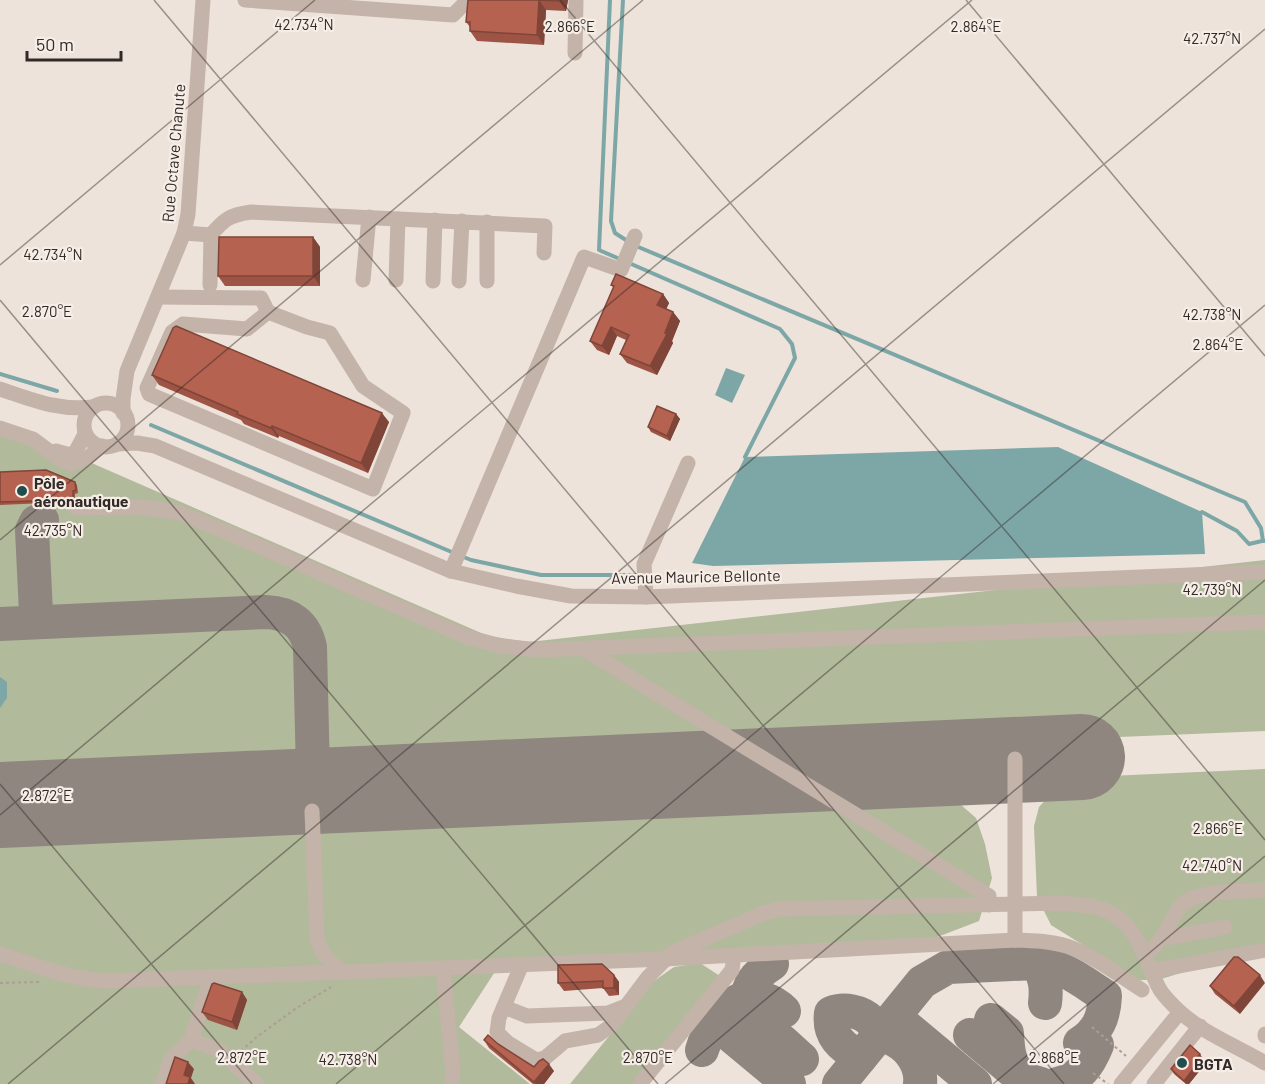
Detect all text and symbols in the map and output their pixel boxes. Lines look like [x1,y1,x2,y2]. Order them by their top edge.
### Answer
text: 42.734°N [274,15,334,33]
text: 2.866°E [545,17,595,35]
text: 2.864°E [951,17,1001,35]
scale bar [27,24,122,62]
text: 42.737°N [1183,29,1241,47]
text: 50 m [36,33,74,55]
street label: Rue Octave Chanute [157,83,189,223]
text: 42.734°N [23,245,83,263]
text: 2.870°E [22,302,72,320]
text: 42.738°N [1183,305,1241,323]
text: 2.864°E [1193,335,1243,353]
place label: Pôle aéronautique [34,473,129,510]
marker: Pôle aéronautique [15,484,29,498]
text: 42.735°N [24,521,82,539]
street label: Avenue Maurice Bellonte [611,565,781,587]
text: 42.739°N [1183,580,1241,598]
text: 2.872°E [22,786,72,804]
text: 2.866°E [1193,819,1243,837]
text: 42.740°N [1182,856,1242,874]
text: 2.872°E [217,1048,267,1066]
text: 2.870°E [623,1048,673,1066]
text: 2.868°E [1029,1048,1079,1066]
text: 42.738°N [319,1050,377,1068]
place label: BGTA [1194,1054,1233,1073]
marker: BGTA [1175,1056,1189,1070]

